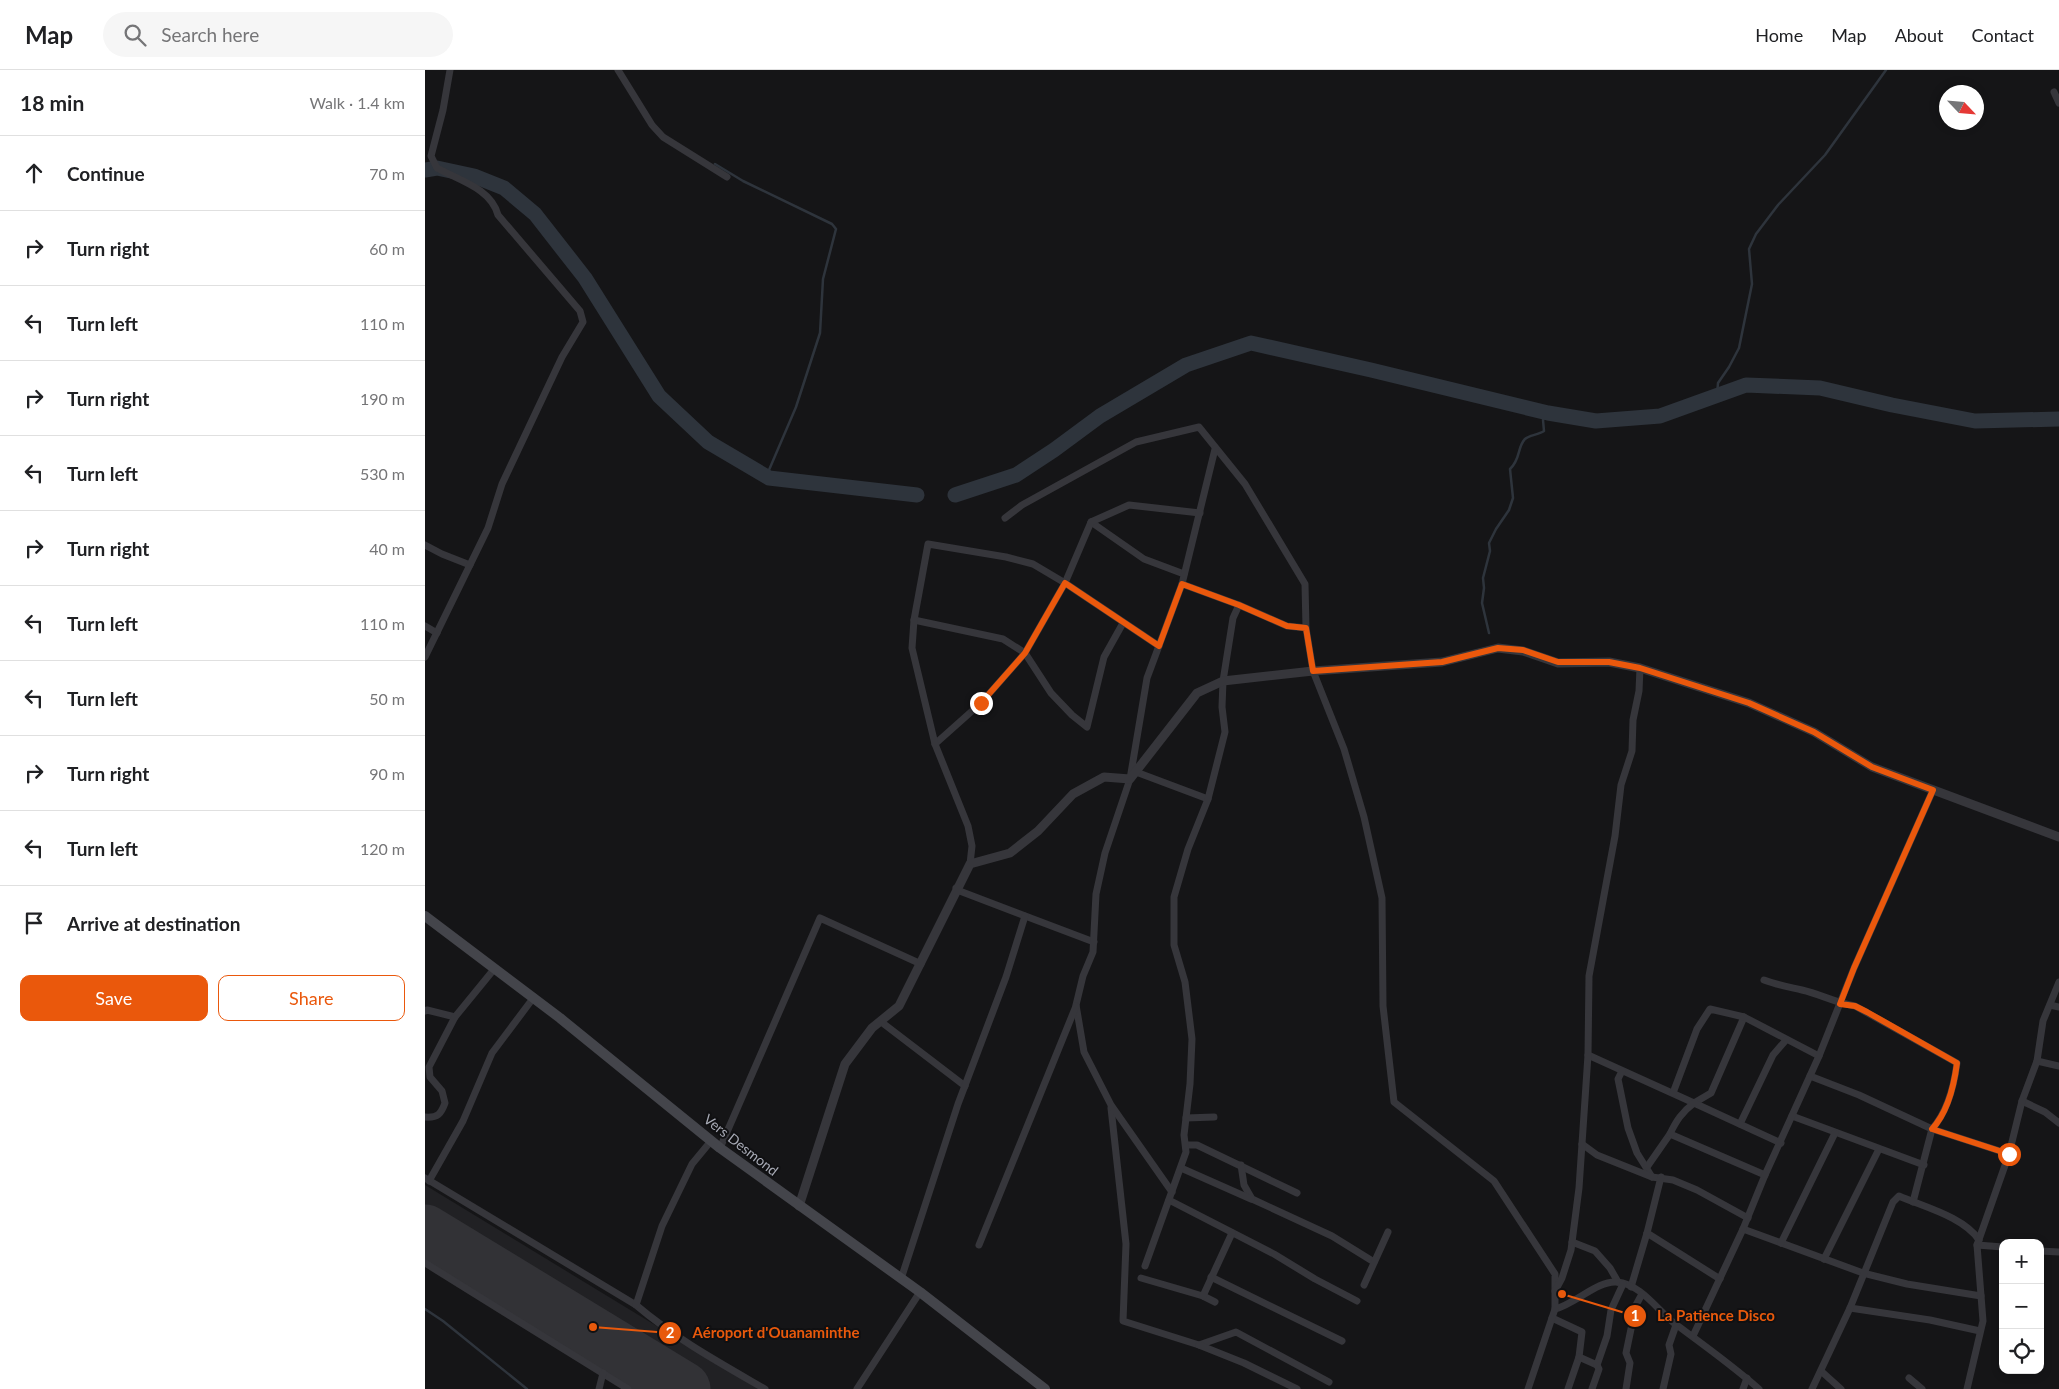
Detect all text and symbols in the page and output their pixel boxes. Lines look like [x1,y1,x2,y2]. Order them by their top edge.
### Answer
search box [103,12,453,57]
text: Map [25,20,73,49]
icon: search [121,21,149,49]
text: Search here [161,23,259,46]
text: Home [1755,24,1803,46]
text: Map [1831,24,1867,46]
text: About [1895,24,1944,46]
text: Contact [1972,24,2034,46]
north arrow [1939,85,1984,130]
text: 18 min [20,90,84,115]
text: Walk · 1.4 km [309,93,405,112]
icon: ahead [20,159,48,187]
text: Continue [67,162,145,185]
text: 70 m [369,164,405,183]
icon: right [20,234,48,262]
text: Turn right [67,237,149,260]
text: 60 m [369,239,405,258]
icon: left [20,309,48,337]
text: Turn left [67,312,138,335]
text: 110 m [360,314,405,333]
icon: right [20,384,48,412]
text: Turn right [67,387,149,410]
text: 190 m [360,389,405,408]
icon: left [20,459,48,487]
text: Turn left [67,462,138,485]
text: 530 m [360,464,405,483]
icon: right [20,534,48,562]
text: Turn right [67,537,149,560]
text: 40 m [369,539,405,558]
icon: left [20,609,48,637]
text: Turn left [67,612,138,635]
text: 110 m [360,614,405,633]
icon: left [20,684,48,712]
text: Turn left [67,687,138,710]
text: 50 m [369,689,405,708]
route end [970,692,993,715]
icon: right [20,759,48,787]
text: Turn right [67,762,149,785]
text: 90 m [369,764,405,783]
icon: left [20,834,48,862]
text: Turn left [67,837,138,860]
text: 120 m [360,839,405,858]
icon: arrive [20,909,48,937]
text: Arrive at destination [67,912,240,935]
button: Save [20,975,208,1021]
button: Share [218,975,405,1021]
street label: Vers Desmond [701,1110,782,1179]
route start [1998,1143,2021,1166]
map controls [1999,1239,2044,1374]
button: + [1999,1239,2044,1284]
button: − [1999,1284,2044,1329]
callout: La Patience Disco [1622,1301,1785,1331]
text: 1 [1631,1306,1639,1324]
text: La Patience Disco [1657,1306,1775,1324]
callout: Aéroport d'Ouanaminthe [657,1318,869,1348]
text: 2 [666,1323,675,1341]
text: Aéroport d'Ouanaminthe [692,1323,859,1341]
button: locate [1999,1329,2044,1374]

